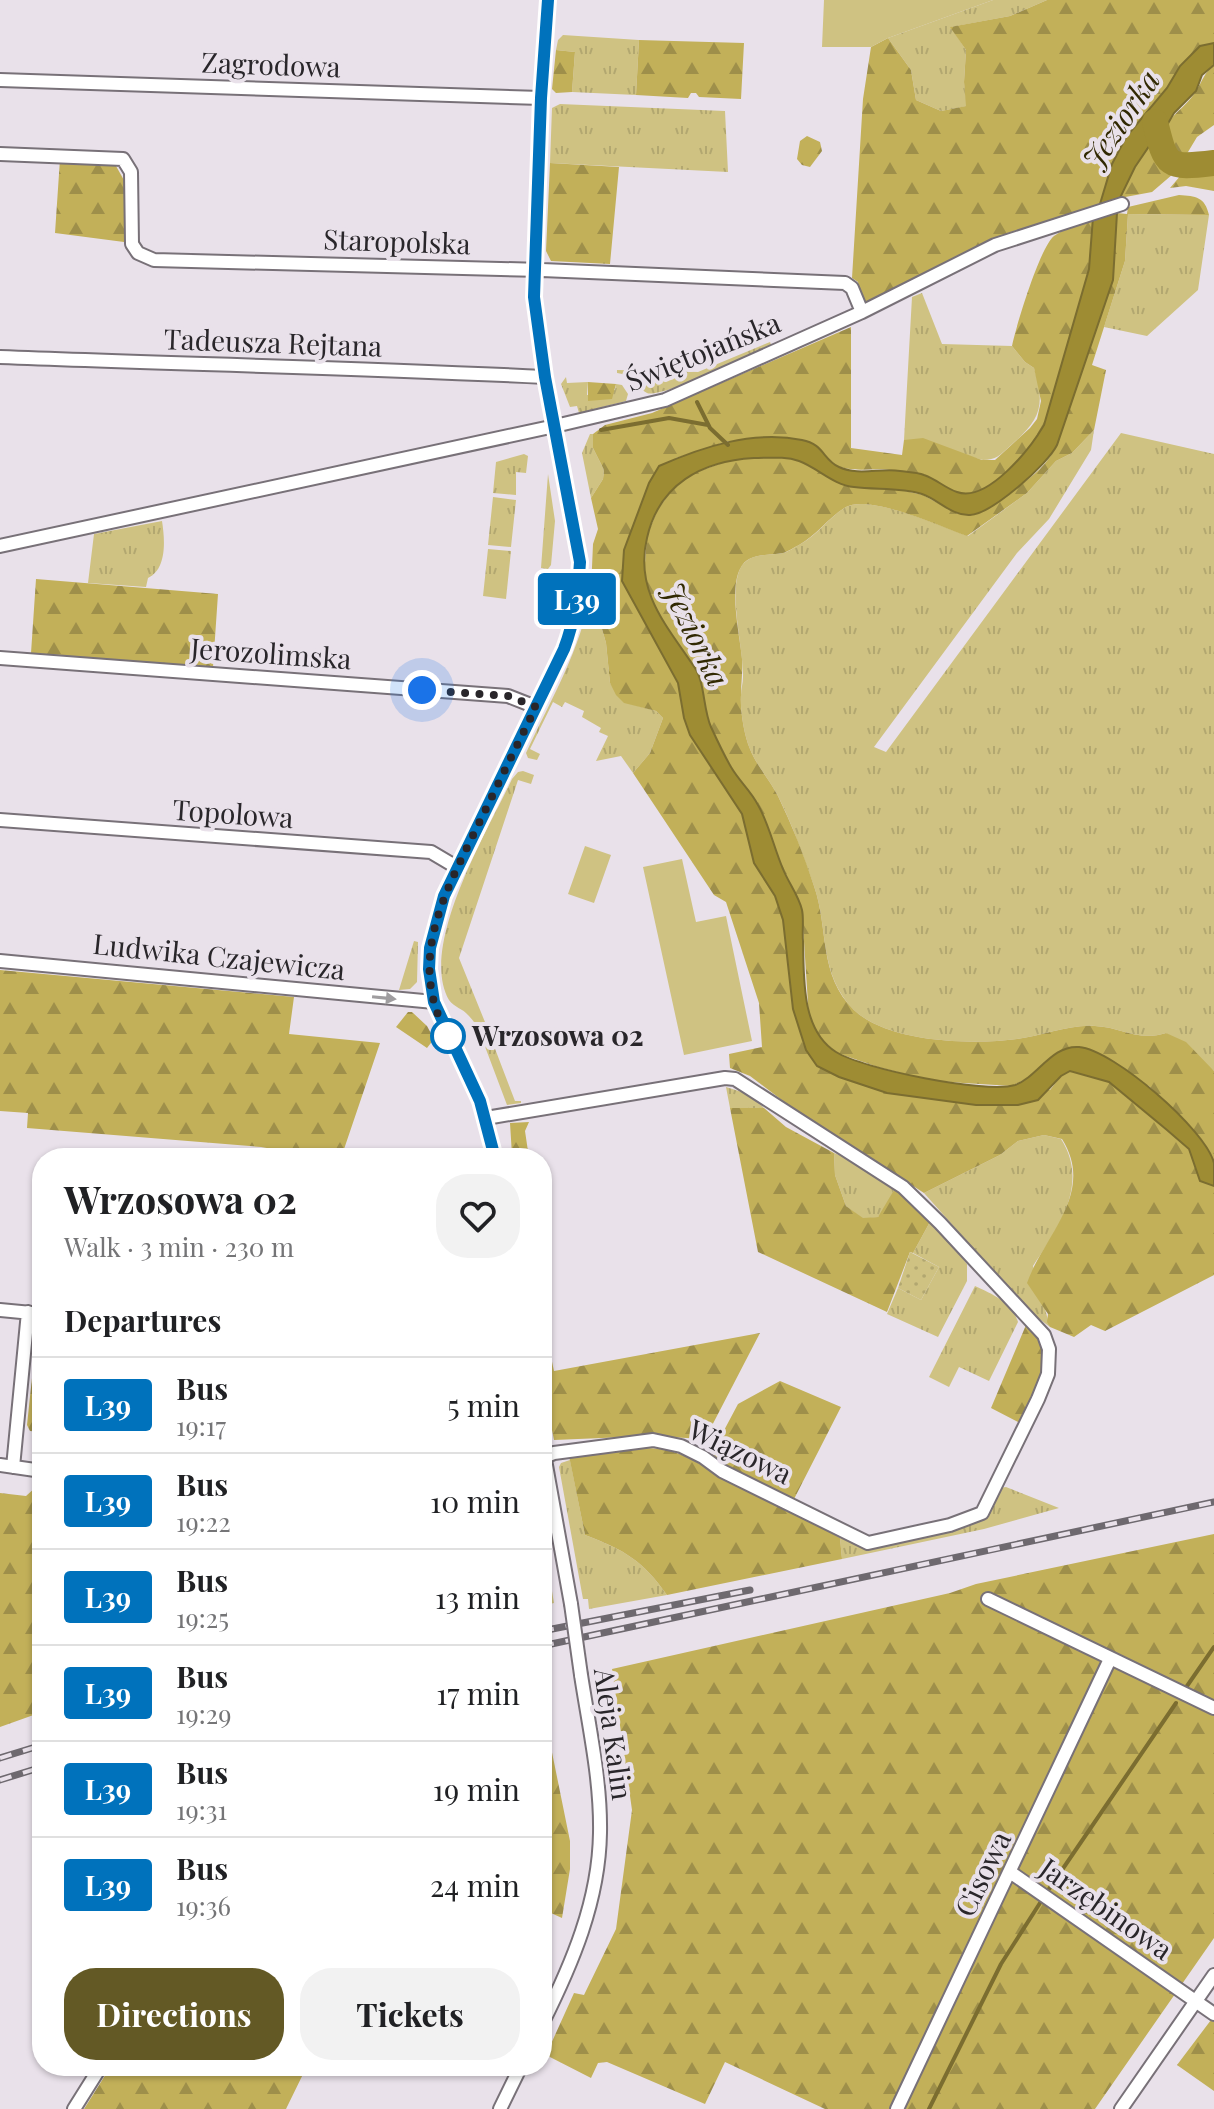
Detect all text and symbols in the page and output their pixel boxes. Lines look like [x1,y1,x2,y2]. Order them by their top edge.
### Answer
street label: Zagrodowa [201,43,341,84]
water label: Jeziorka [1073,62,1168,176]
street label: Staropolska [323,219,471,262]
street label: Świętojańska [619,303,785,398]
street label: Tadeusza Rejtana [163,319,383,364]
line badge: L39 [531,573,623,625]
water label: Jeziorka [654,575,739,693]
text: L39 [554,580,600,617]
street label: Jerozolimska [188,628,353,677]
your location [402,670,442,710]
street label: Topolowa [171,790,295,835]
street label: Ludwika Czajewicza [91,924,347,987]
one-way arrow [372,991,397,1004]
place label: Wrzosowa 02 [471,1016,644,1053]
marker: Wrzosowa 02 [431,1019,465,1053]
text: Wrzosowa 02 [64,1173,297,1224]
button: heart [436,1174,520,1258]
text: Walk · 3 min · 230 m [64,1229,294,1264]
text: Departures [64,1300,221,1340]
text: Bus [176,1368,228,1408]
text: 5 min [447,1385,520,1425]
text: L39 [85,1386,131,1423]
text: 19:17 [176,1408,226,1443]
street label: Wiązowa [682,1409,799,1492]
text: Bus [176,1464,228,1504]
text: 10 min [430,1481,520,1521]
text: L39 [85,1482,131,1519]
text: 19:22 [176,1504,231,1539]
text: Bus [176,1560,228,1600]
text: 13 min [435,1577,520,1617]
text: L39 [85,1578,131,1615]
text: 19:25 [176,1600,229,1635]
text: Bus [176,1656,228,1696]
street label: Aleja Kalin [587,1664,642,1802]
text: 17 min [436,1673,520,1713]
text: L39 [85,1674,131,1711]
text: 19:29 [176,1696,231,1731]
text: Bus [176,1752,228,1792]
text: 19 min [433,1769,520,1809]
text: L39 [85,1770,131,1807]
text: 19:31 [176,1792,227,1827]
street label: Cisowa [945,1825,1018,1922]
text: Bus [176,1848,228,1888]
street label: Jarzębinowa [1033,1848,1180,1967]
text: 24 min [430,1865,520,1905]
text: L39 [85,1866,131,1903]
text: 19:36 [176,1888,231,1923]
button: Directions [64,1968,284,2060]
button: Tickets [300,1968,520,2060]

